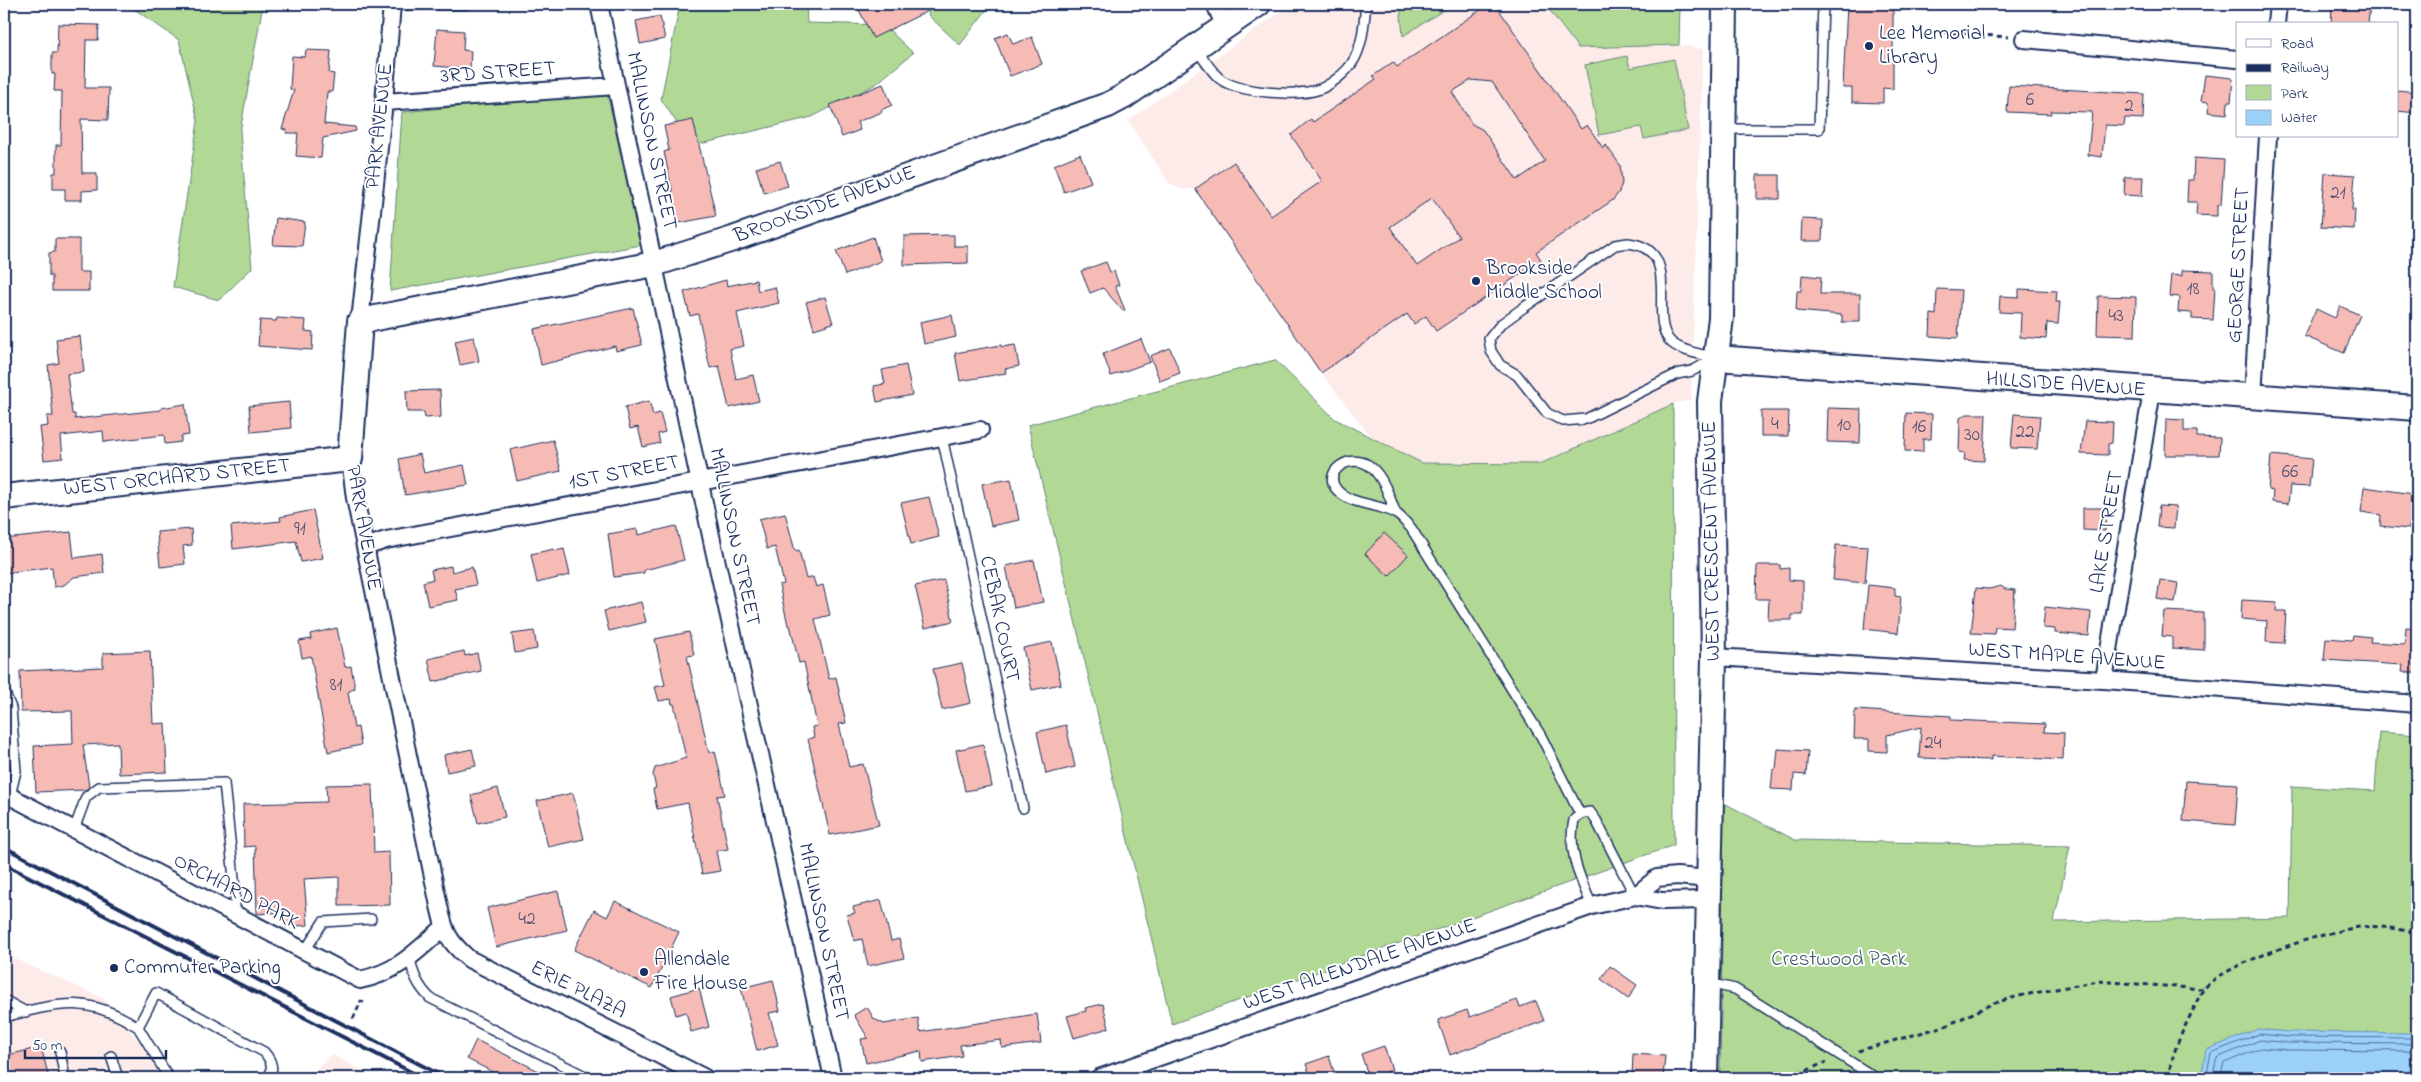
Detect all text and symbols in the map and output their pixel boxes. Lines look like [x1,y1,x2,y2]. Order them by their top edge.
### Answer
place label: Lee Memorial Library [1879,19,1985,75]
legend [2236,22,2398,138]
text: Road [2281,33,2314,55]
marker: Lee Memorial Library [1863,40,1875,52]
street label: MALLINSON STREET [617,49,685,233]
street label: 3RD STREET [439,54,557,92]
text: Railway [2281,57,2329,80]
street label: PARK AVENUE [358,61,402,191]
text: Park [2281,83,2309,105]
house number: 6 [2026,87,2034,114]
house number: 2 [2124,93,2134,120]
text: Water [2281,107,2317,129]
street label: BROOKSIDE AVENUE [729,158,920,252]
house number: 21 [2330,180,2346,207]
street label: GEORGE STREET [2220,186,2258,344]
place label: Brookside Middle School [1485,254,1602,308]
marker: Brookside Middle School [1470,275,1482,287]
house number: 18 [2186,276,2200,303]
house number: 43 [2108,303,2124,330]
street label: HILLSIDE AVENUE [1985,364,2147,406]
house number: 4 [1771,411,1779,438]
house number: 10 [1837,412,1851,439]
house number: 16 [1912,414,1926,441]
house number: 22 [2016,419,2034,446]
street label: WEST CRESCENT AVENUE [1695,420,1729,662]
house number: 30 [1964,422,1980,449]
street label: MALLINSON STREET [700,445,768,629]
street label: 1ST STREET [566,448,682,498]
street label: WEST ORCHARD STREET [62,451,292,505]
house number: 66 [2282,459,2298,486]
street label: PARK AVENUE [337,463,389,593]
street label: LAKE STREET [2083,469,2131,595]
house number: 91 [294,516,306,543]
street label: CEBAK COURT [971,553,1027,685]
street label: WEST MAPLE AVENUE [1967,635,2167,679]
house number: 81 [329,672,343,699]
house number: 24 [1924,730,1942,757]
street label: MALLINSON STREET [789,840,857,1024]
street label: ORCHARD PARK [168,846,305,938]
house number: 42 [518,906,536,933]
street label: WEST ALLENDALE AVENUE [1239,911,1481,1019]
place label: Allendale Fire House [653,945,748,999]
park label: Crestwood Park [1771,945,1908,975]
place label: Commuter Parking [124,953,281,985]
street label: ERIE PLAZA [525,953,631,1027]
marker: Commuter Parking [108,962,120,974]
marker: Allendale Fire House [638,966,650,978]
scale bar [25,1027,166,1059]
text: 50 m [32,1035,63,1057]

